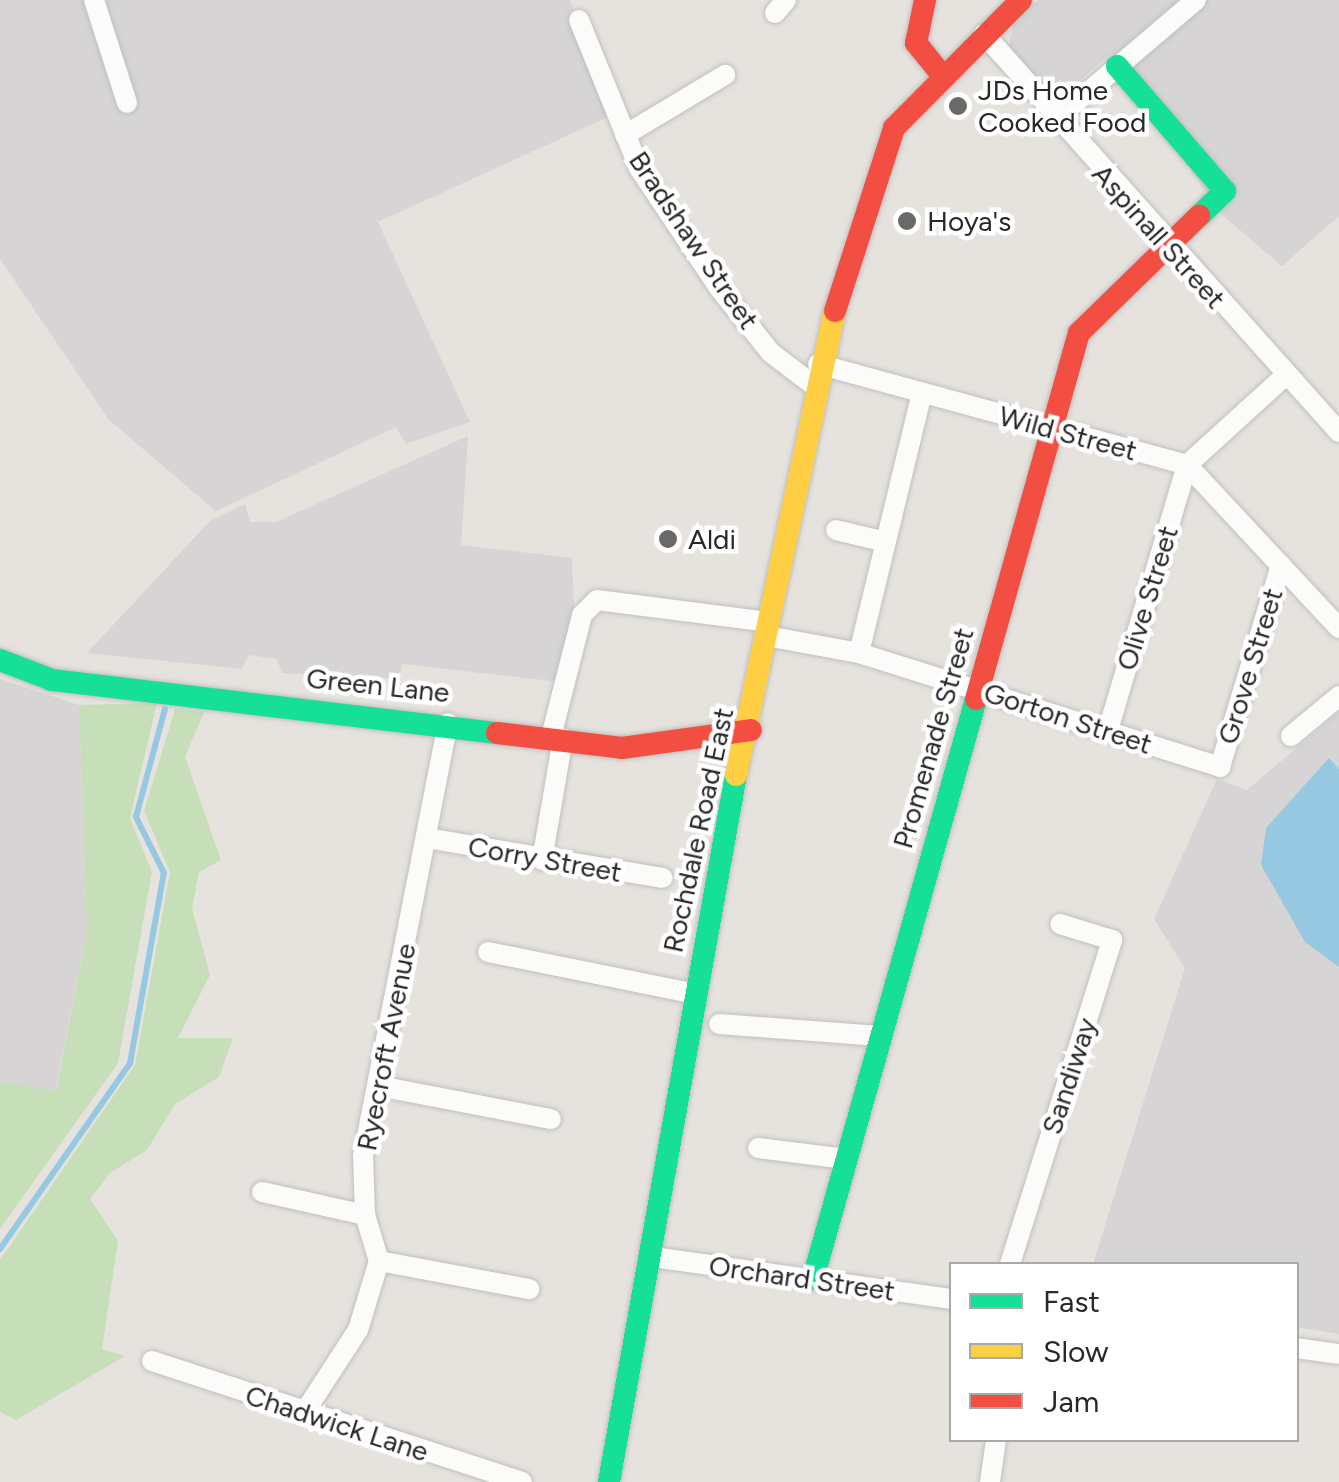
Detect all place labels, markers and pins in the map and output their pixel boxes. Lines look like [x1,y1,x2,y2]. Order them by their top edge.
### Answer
place label: JDs Home Cooked Food [978,73,1146,139]
marker: JDs Home Cooked Food [947,95,969,117]
place label: Hoya's [927,204,1011,238]
marker: Hoya's [896,210,918,232]
place label: Aldi [688,522,736,556]
marker: Aldi [657,528,679,550]

